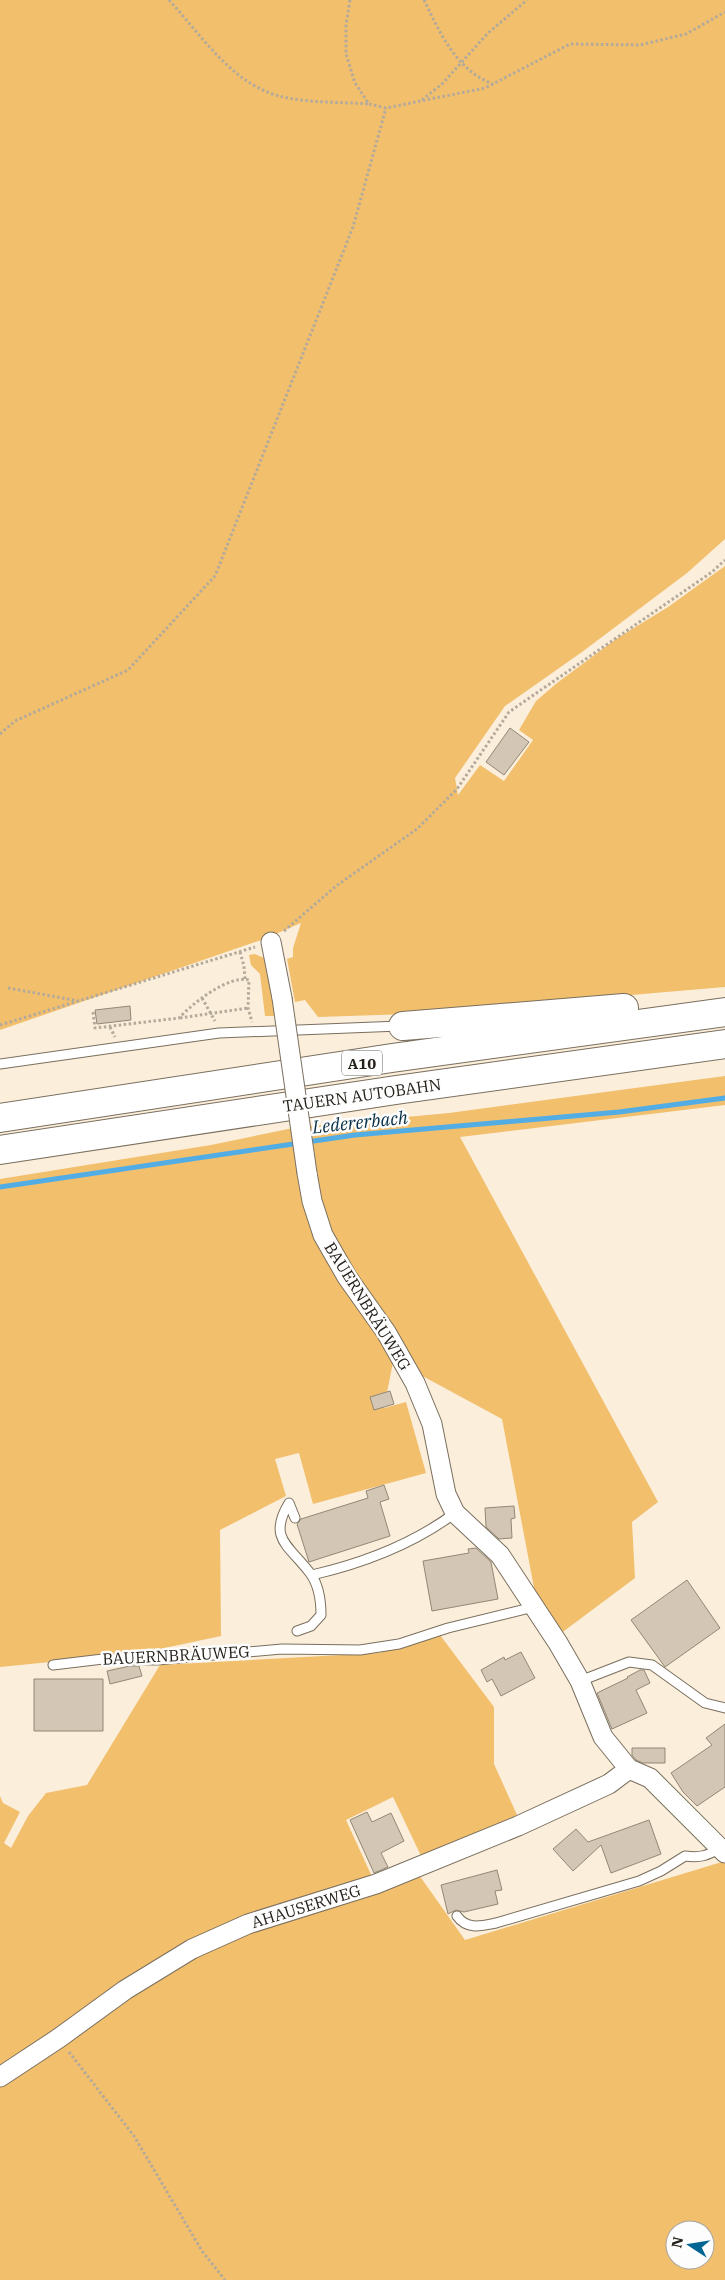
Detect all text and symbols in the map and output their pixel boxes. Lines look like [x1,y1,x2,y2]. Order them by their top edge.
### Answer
road number: A10 [342,1050,382,1076]
street label: TAUERN AUTOBAHN [282,1074,442,1116]
water label: Ledererbach [310,1106,409,1139]
street label: BAUERNBRÄUWEG [320,1238,416,1374]
street label: BAUERNBRÄUWEG [102,1641,250,1669]
street label: AHAUSERWEG [249,1880,363,1932]
north arrow [665,2220,715,2270]
text: N [667,2235,687,2250]

